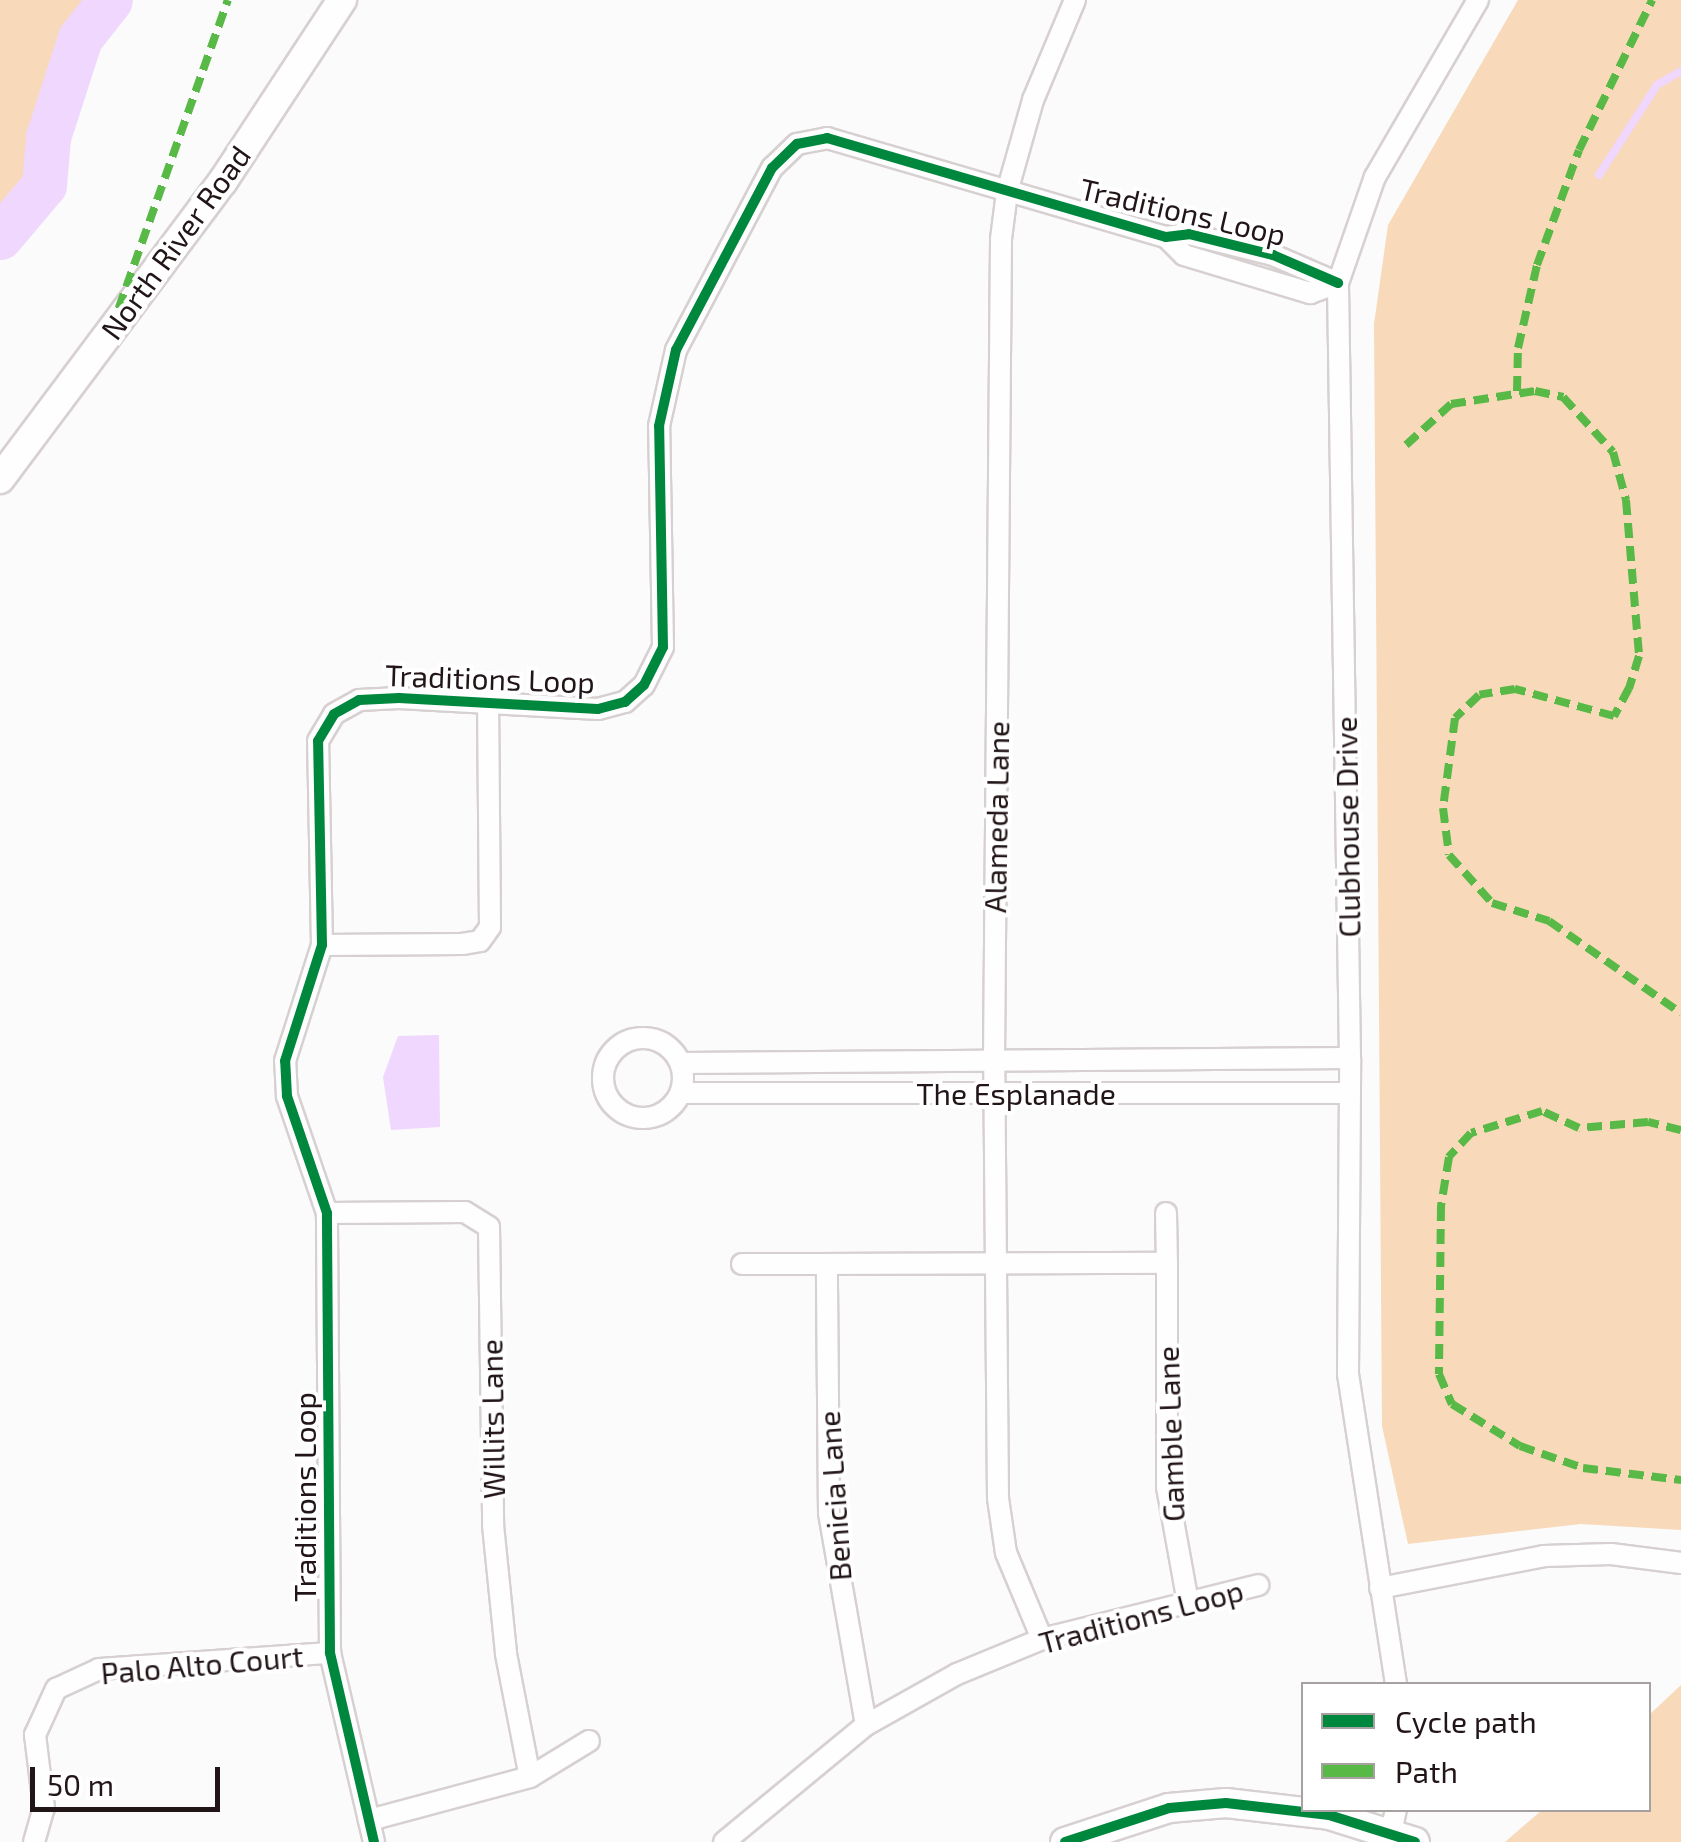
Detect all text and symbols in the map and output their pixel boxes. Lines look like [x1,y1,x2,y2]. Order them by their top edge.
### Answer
street label: North River Road [92,138,258,346]
street label: Traditions Loop [1077,170,1289,252]
street label: Traditions Loop [384,656,596,700]
street label: Clubhouse Drive [1327,716,1367,938]
street label: Alameda Lane [976,721,1016,913]
street label: The Esplanade [916,1075,1116,1111]
street label: Willits Lane [473,1339,511,1499]
street label: Gamble Lane [1149,1346,1191,1522]
street label: Traditions Loop [286,1392,322,1602]
street label: Benicia Lane [810,1410,858,1582]
street label: Traditions Loop [1035,1571,1247,1661]
street label: Palo Alto Court [99,1637,305,1691]
legend [1301,1682,1651,1812]
text: Cycle path [1395,1703,1537,1739]
scale bar [35,1747,225,1809]
text: Path [1395,1753,1458,1789]
text: 50 m [47,1766,114,1802]

